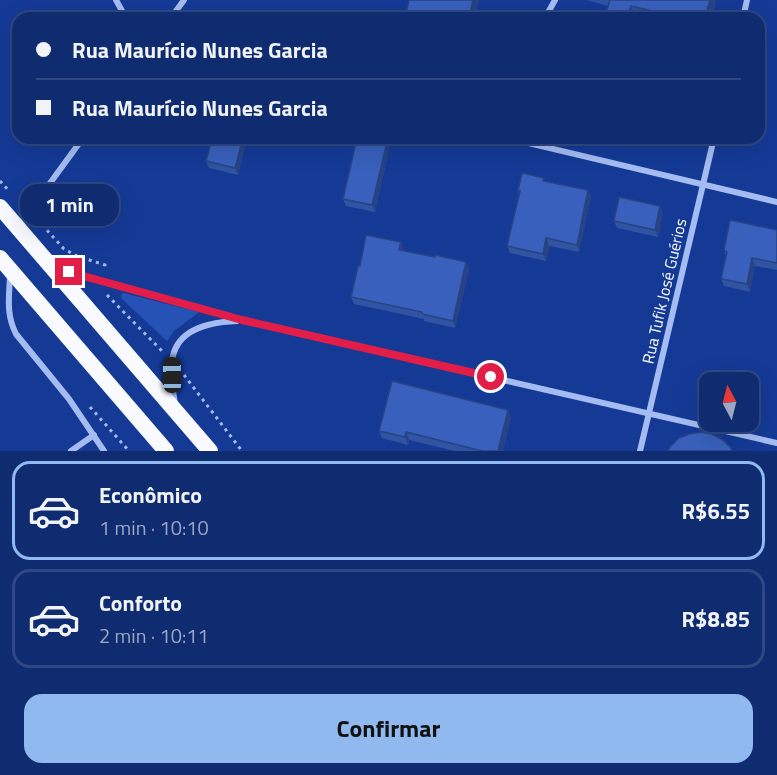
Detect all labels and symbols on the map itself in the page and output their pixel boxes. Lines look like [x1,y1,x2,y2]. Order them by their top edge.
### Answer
callout: 1 min [20,185,118,227]
street label: Rua Tufik José Guérios [636,216,692,366]
route end [55,258,82,285]
car [163,357,181,393]
route start [477,363,504,390]
north arrow [699,372,759,432]

